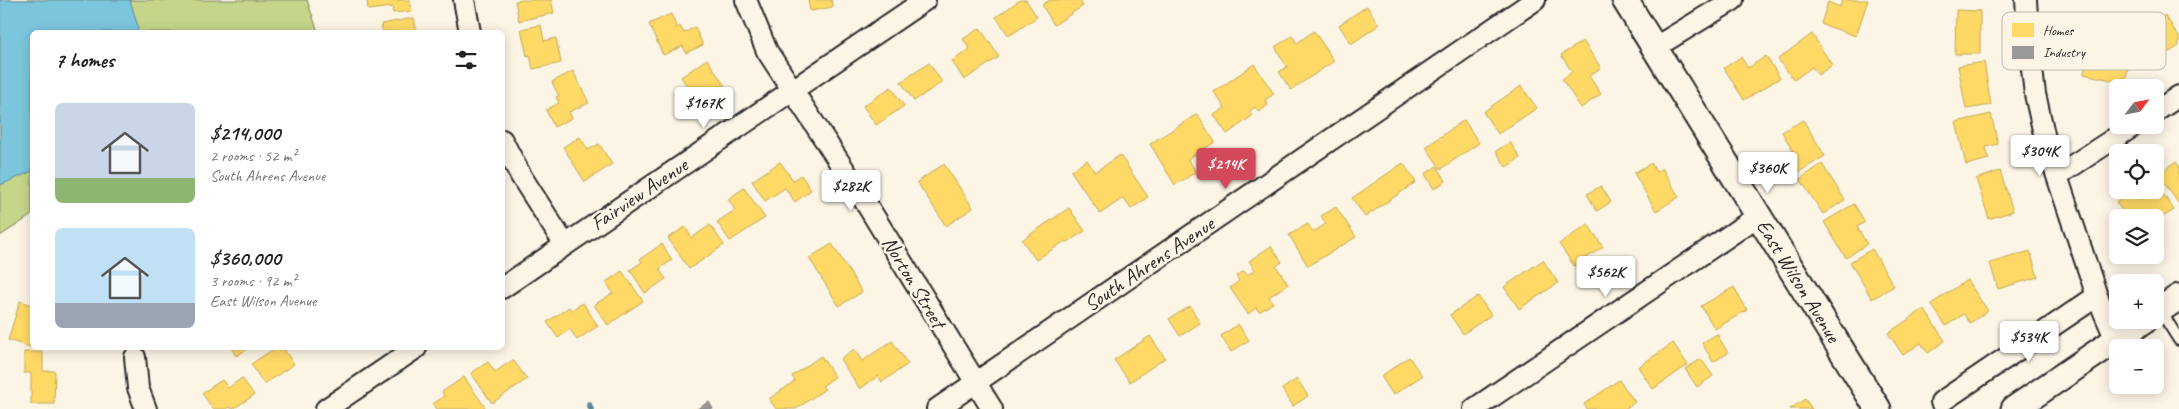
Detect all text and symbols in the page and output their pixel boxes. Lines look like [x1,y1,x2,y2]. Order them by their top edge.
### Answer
legend [2002,12,2166,70]
text: Homes [2043,22,2074,39]
text: Industry [2043,44,2086,61]
icon: filters [452,46,480,74]
text: 7 homes [55,47,114,73]
north arrow [2109,79,2164,134]
map controls [2109,79,2164,394]
pin: $167K [669,86,739,129]
text: $167K [685,93,723,113]
text: $214,000 [210,120,280,146]
icon: home [95,123,155,183]
pin: $304K [2005,134,2075,177]
text: $304K [2022,141,2058,161]
button: locate [2109,144,2164,199]
text: 2 rooms · 52 m² [210,146,296,166]
pin: $214K [1191,148,1261,190]
street label: Fairview Avenue [586,151,694,236]
pin: $360K [1733,152,1803,194]
text: $214K [1208,154,1244,174]
text: $360K [1749,158,1787,178]
text: South Ahrens Avenue [210,166,325,186]
pin: $282K [816,170,886,212]
text: $282K [833,176,869,196]
button: layers [2109,209,2164,264]
street label: South Ahrens Avenue [1079,210,1221,317]
street label: East Wilson Avenue [1751,214,1847,348]
street label: Norton Street [877,232,953,335]
text: $360,000 [210,245,281,271]
icon: home [95,248,155,308]
pin: $562K [1571,256,1641,298]
text: $562K [1587,262,1625,282]
text: 3 rooms · 92 m² [210,271,296,291]
button: + [2109,274,2164,329]
text: East Wilson Avenue [210,291,316,311]
pin: $534K [1994,320,2064,363]
text: $534K [2011,327,2047,347]
button: − [2109,339,2164,394]

